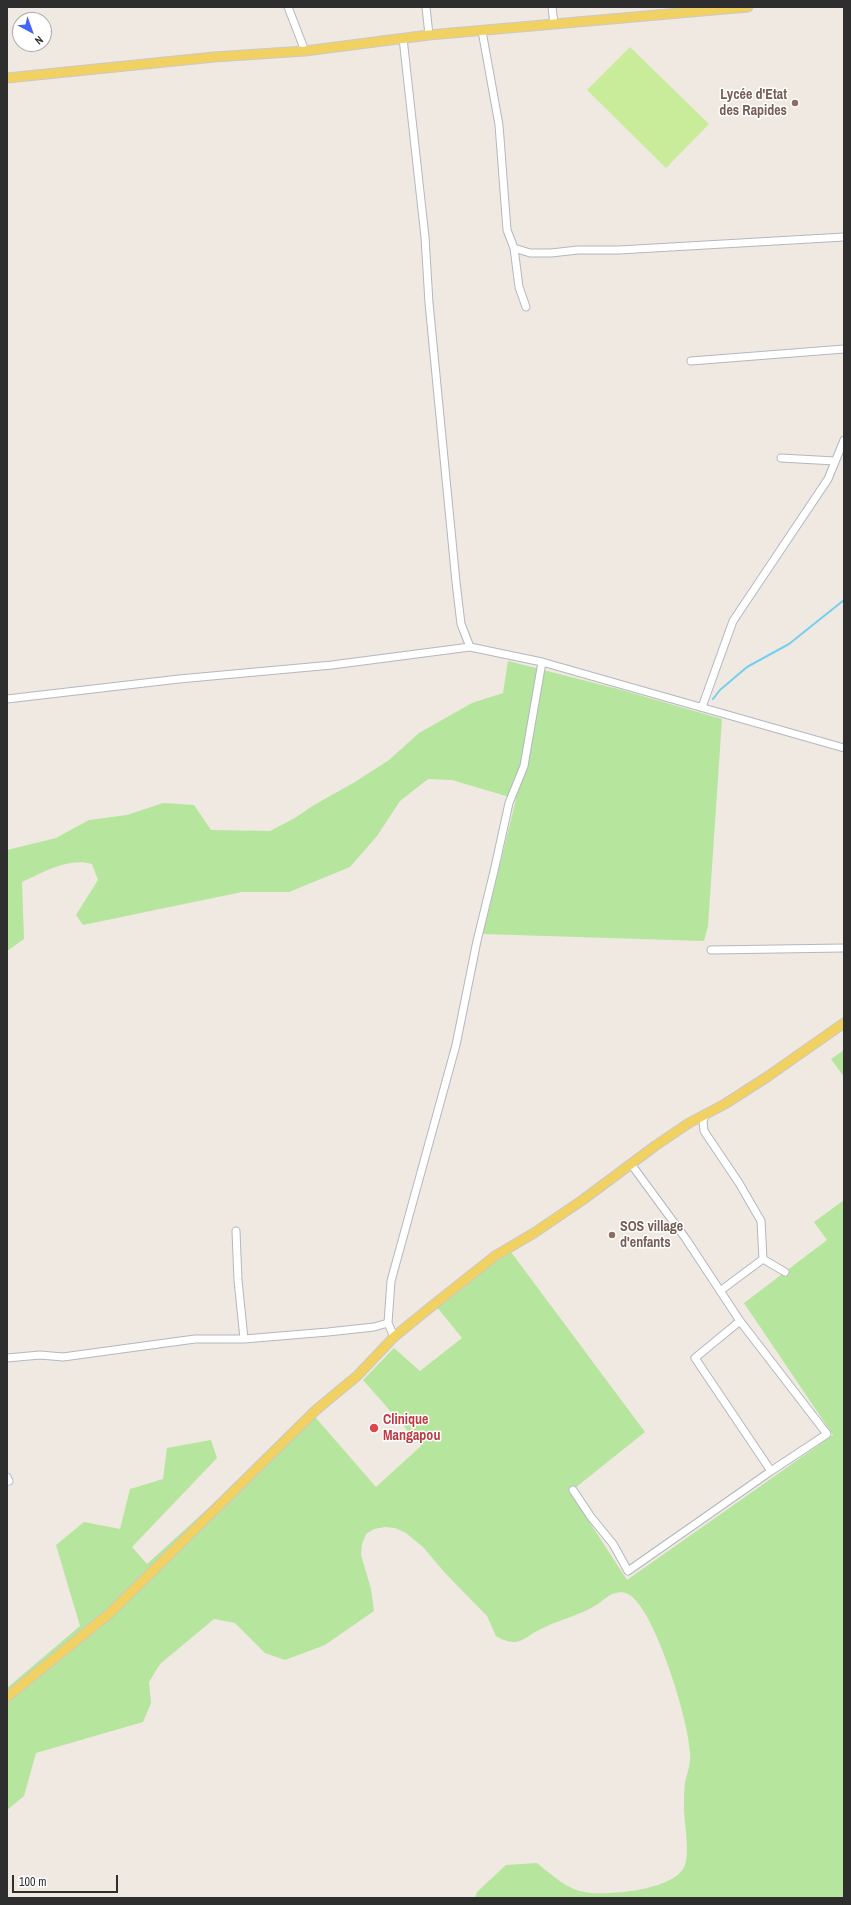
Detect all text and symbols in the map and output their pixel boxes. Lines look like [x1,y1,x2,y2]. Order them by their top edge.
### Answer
north arrow [12,12,52,52]
text: N [32,33,46,48]
place label: Lycée d'Etat des Rapides [719,87,787,120]
marker: Lycée d'Etat des Rapides [790,98,800,108]
place label: SOS village d'enfants [620,1219,683,1252]
marker: SOS village d'enfants [607,1230,617,1240]
place label: Clinique Mangapou [383,1412,440,1444]
marker: Clinique Mangapou [368,1422,380,1434]
scale bar [14,1867,120,1893]
text: 100 m [19,1874,46,1890]

